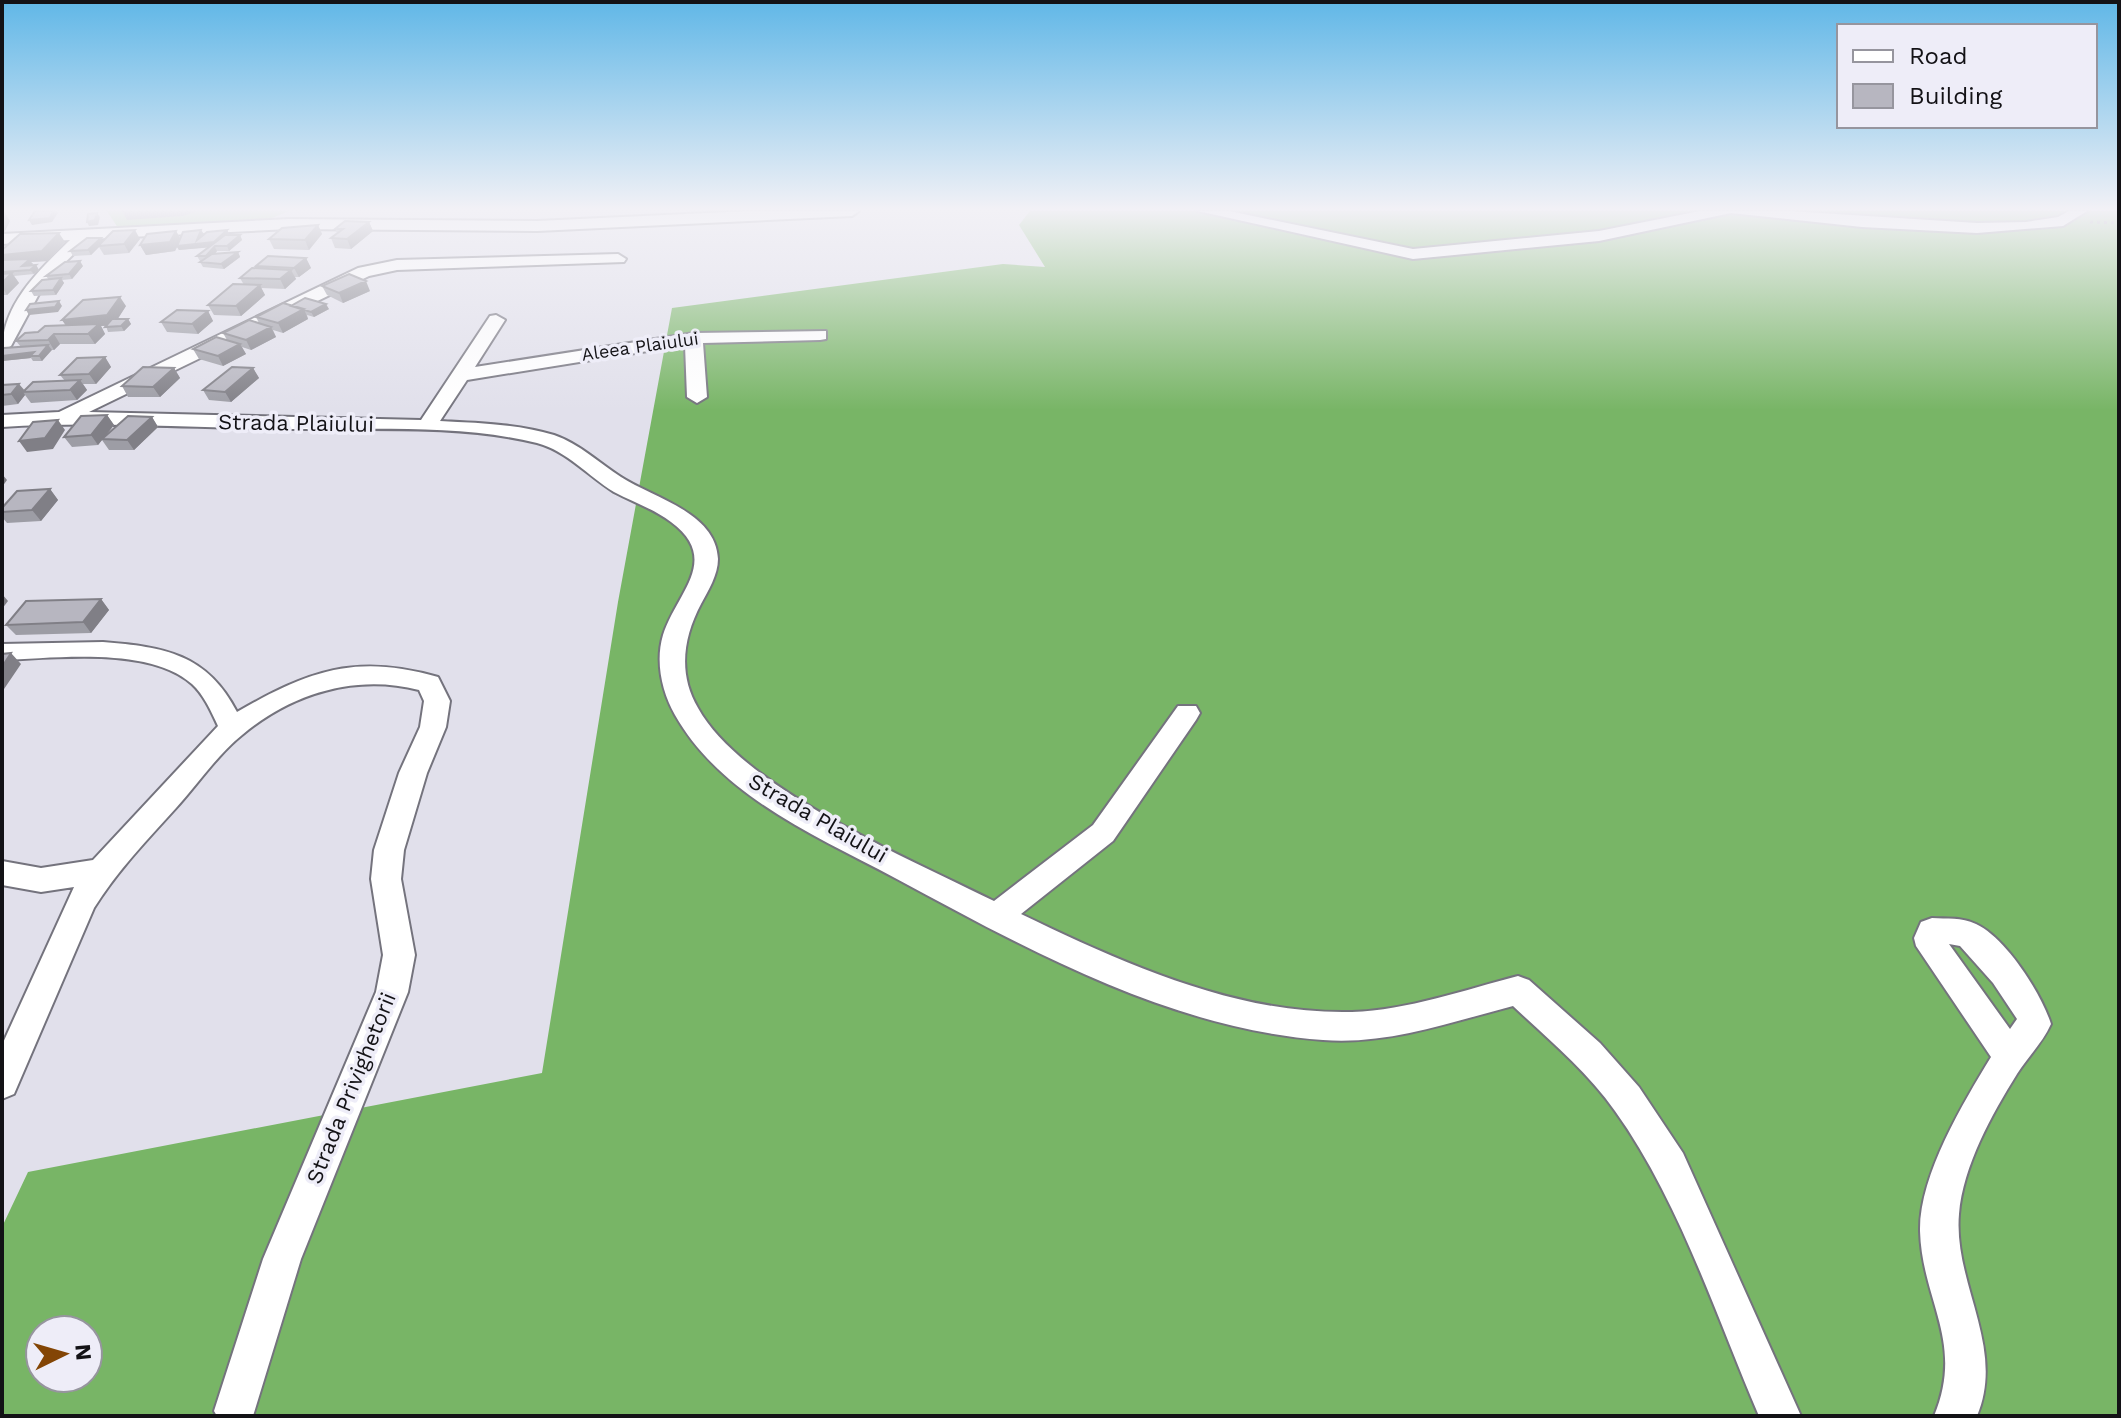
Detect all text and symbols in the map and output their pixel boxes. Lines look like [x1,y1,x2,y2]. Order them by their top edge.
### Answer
legend [1837,24,2097,128]
text: Road [1909,42,1968,70]
text: Building [1909,82,2002,110]
street label: Aleea Plaiului [580,327,700,365]
street label: Strada Plaiului [218,409,374,437]
street label: Strada Plaiului [744,768,892,868]
street label: Strada Privighetorii [301,989,401,1187]
north arrow [24,1314,104,1394]
text: N [70,1343,97,1362]

